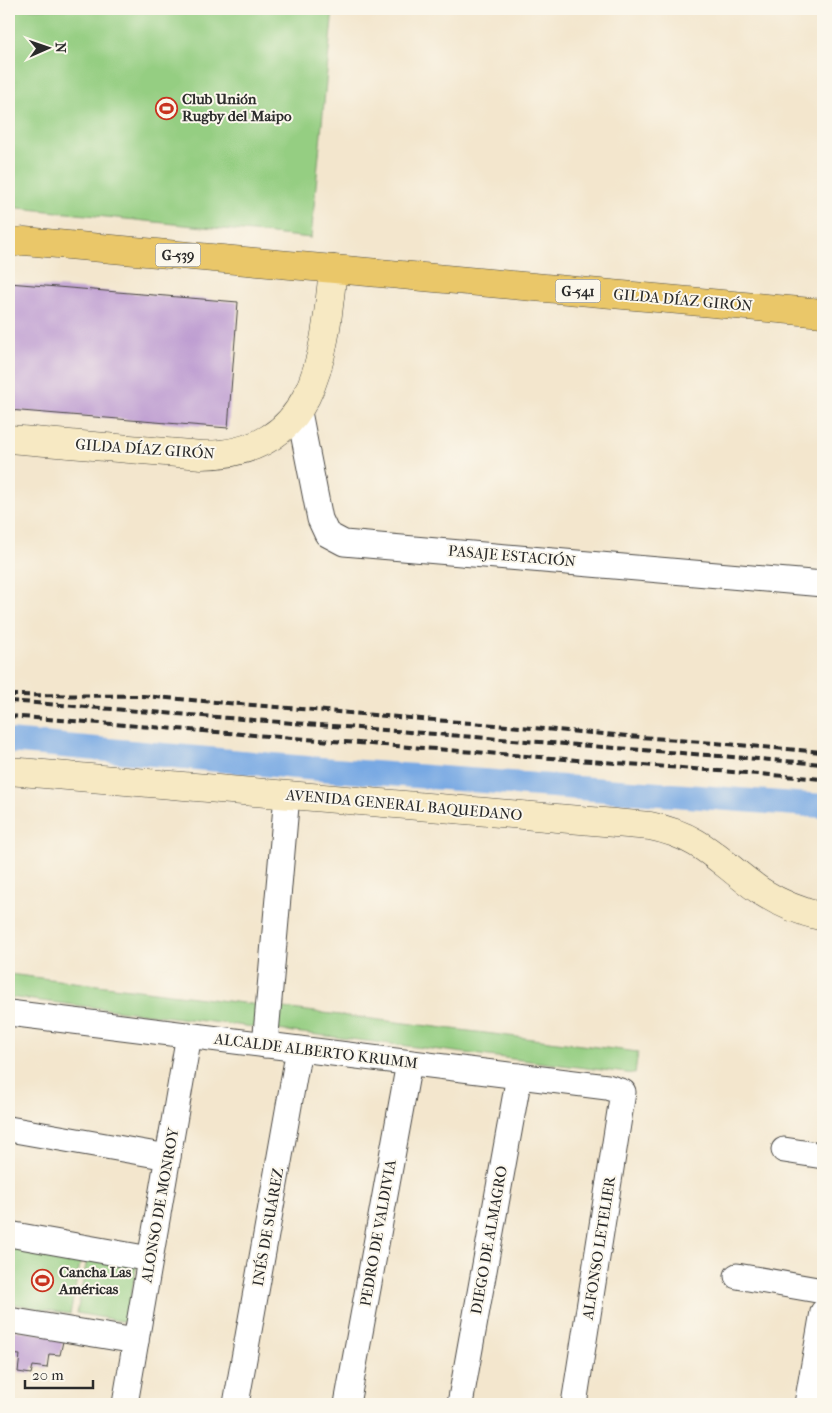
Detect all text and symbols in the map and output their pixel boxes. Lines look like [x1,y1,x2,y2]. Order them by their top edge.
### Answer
north arrow [22,22,72,72]
text: N [52,42,69,54]
place label: Club Unión Rugby del Maipo [182,90,292,125]
sports icon: Club Unión Rugby del Maipo [154,96,178,120]
road number: G-539 [156,244,200,266]
road number: G-541 [556,280,600,302]
street label: GILDA DÍAZ GIRÓN [613,285,754,315]
street label: GILDA DÍAZ GIRÓN [75,435,216,463]
street label: PASAJE ESTACIÓN [447,541,577,571]
street label: AVENIDA GENERAL BAQUEDANO [284,786,523,824]
street label: ALCALDE ALBERTO KRUMM [212,1029,419,1072]
street label: ALONSO DE MONROY [137,1125,183,1285]
street label: PEDRO DE VALDIVIA [356,1158,400,1308]
street label: DIEGO DE ALMAGRO [467,1164,511,1316]
street label: INÉS DE SUÁREZ [249,1166,287,1288]
street label: ALFONSO LETELIER [579,1174,619,1322]
place label: Cancha Las Américas [58,1263,132,1298]
sports icon: Cancha Las Américas [31,1269,55,1293]
scale bar [25,1358,92,1390]
text: 20 m [32,1366,64,1384]

